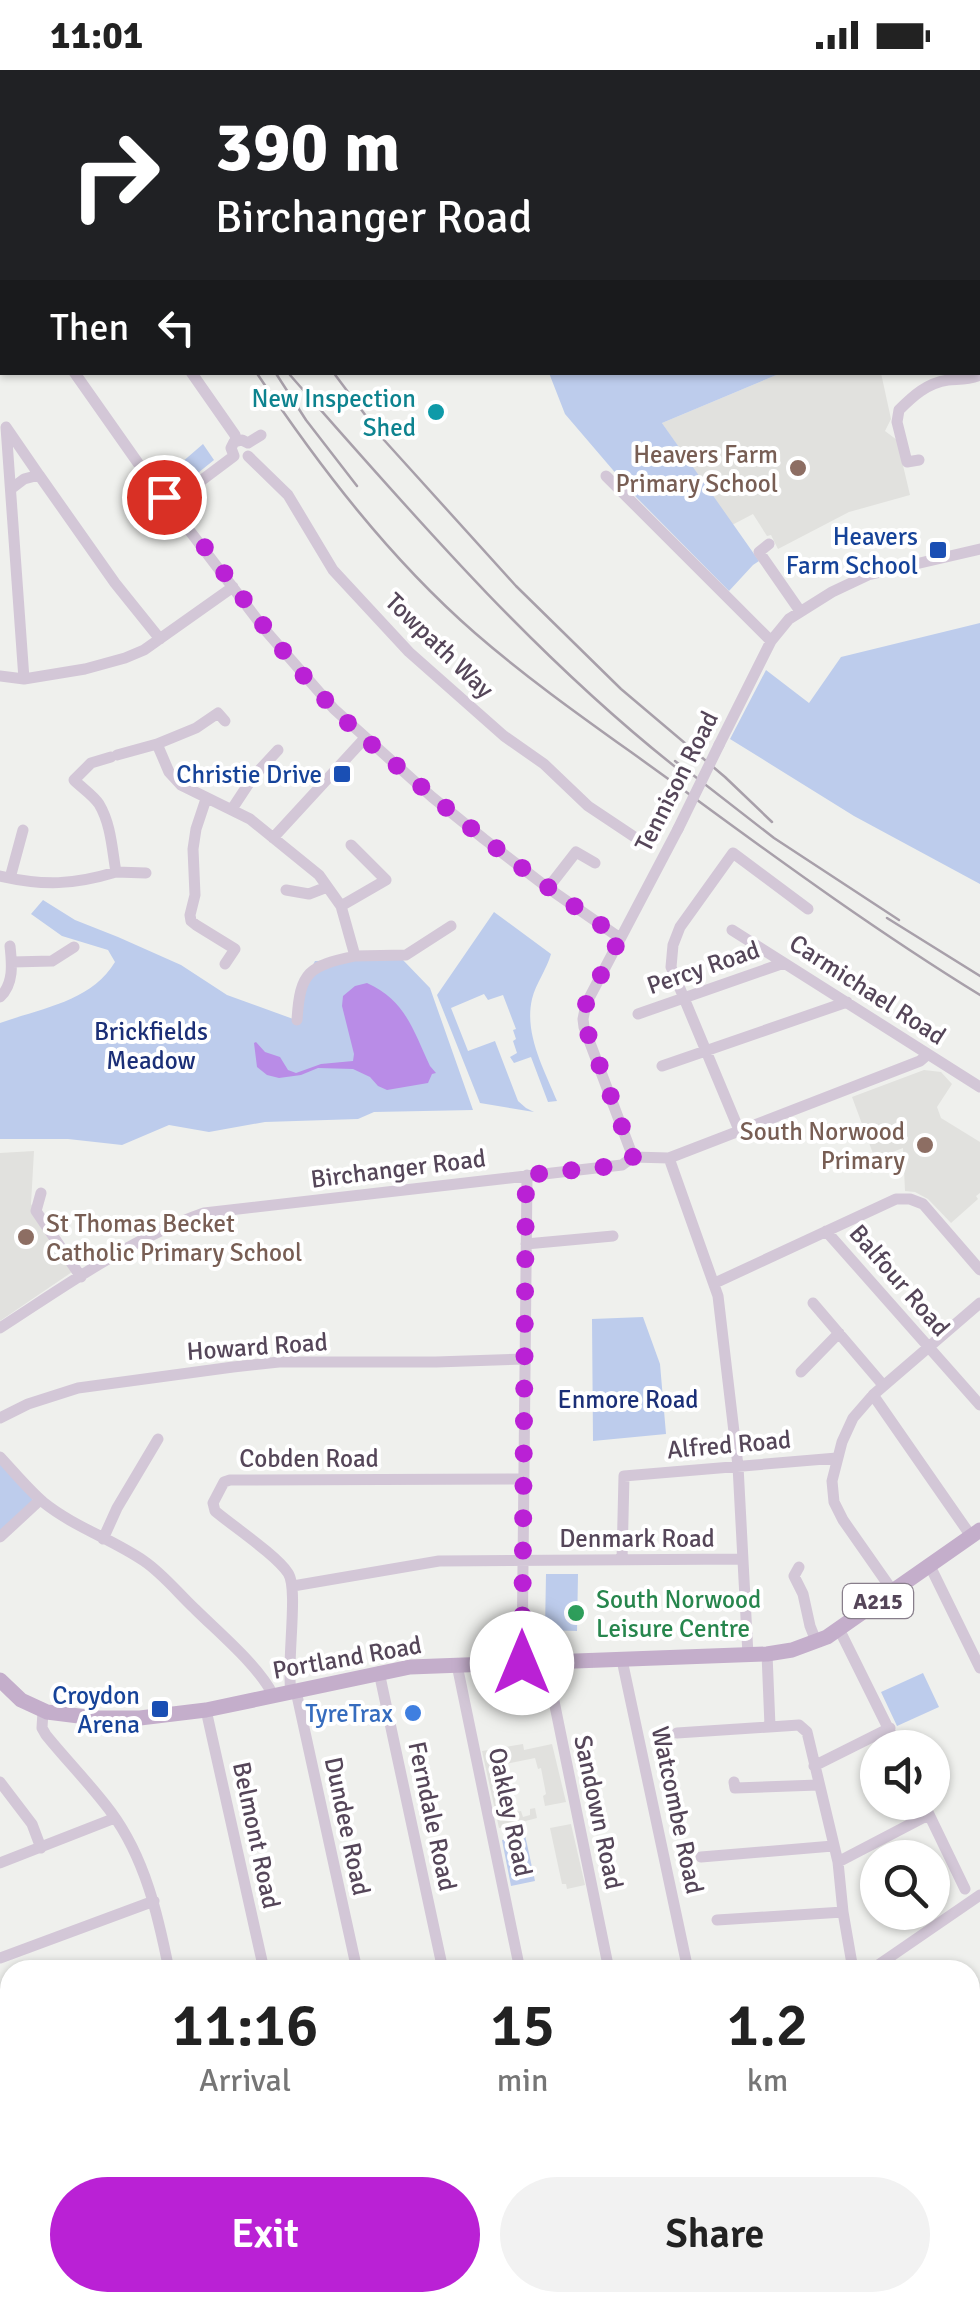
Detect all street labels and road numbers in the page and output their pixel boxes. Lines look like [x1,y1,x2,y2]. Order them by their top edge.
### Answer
street label: Towpath Way [379,586,501,705]
street label: Tennison Road [628,706,725,857]
street label: Carmichael Road [784,927,952,1052]
street label: Percy Road [643,934,764,1001]
street label: Birchanger Road [309,1142,487,1195]
street label: Balfour Road [843,1218,957,1343]
street label: Howard Road [185,1326,329,1367]
street label: Alfred Road [666,1424,792,1465]
street label: Cobden Road [239,1443,379,1474]
street label: Denmark Road [559,1523,715,1554]
road number: A215 [843,1584,913,1618]
street label: Portland Road [270,1629,424,1686]
street label: Watcombe Road [645,1723,710,1897]
street label: Sandown Road [567,1732,630,1892]
street label: Ferndale Road [402,1738,463,1894]
street label: Oakley Road [482,1745,539,1879]
street label: Dundee Road [318,1754,377,1898]
street label: Belmont Road [226,1759,287,1911]

